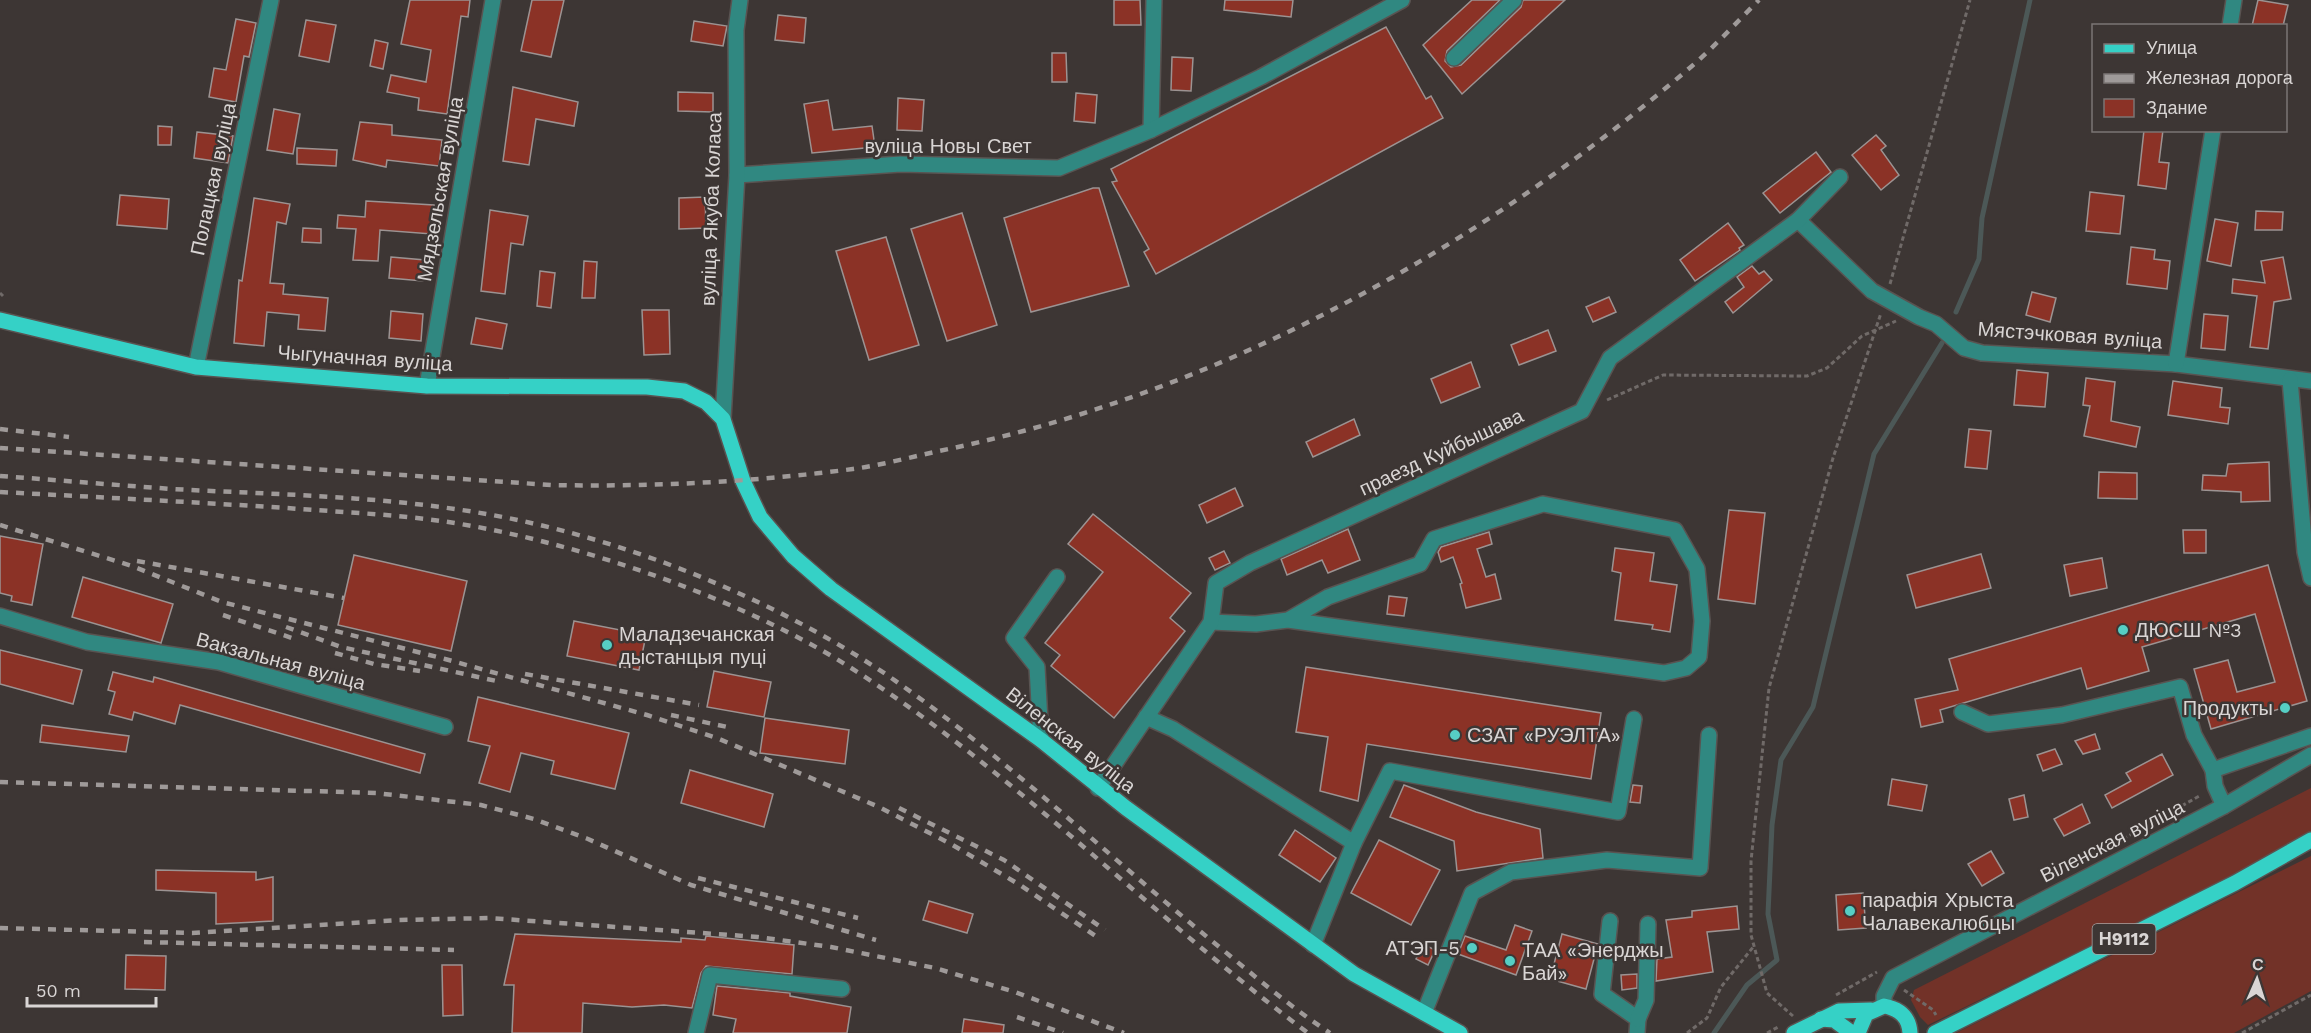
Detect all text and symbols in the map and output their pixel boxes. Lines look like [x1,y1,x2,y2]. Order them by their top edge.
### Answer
legend [2092,24,2287,132]
text: Улица [2146,37,2198,58]
text: Железная дорога [2146,67,2294,88]
street label: Мядзельская вуліца [412,94,468,283]
text: Здание [2146,97,2207,118]
street label: Полацкая вуліца [185,100,241,258]
street label: вуліца Якуба Коласа [696,111,726,306]
street label: вуліца Новы Свет [864,134,1032,158]
street label: Мястэчковая вуліца [1977,317,2164,353]
street label: Чыгуначная вуліца [277,340,454,376]
street label: праезд Куйбышава [1355,403,1528,501]
place label: ДЮСШ №3 [2135,618,2242,642]
place label: Маладзечанская дыстанцыя пуці [619,622,775,669]
marker: ДЮСШ №3 [2116,623,2130,637]
street label: Вакзальная вуліца [194,627,369,695]
marker: Маладзечанская дыстанцыя пуці [600,638,614,652]
street label: Віленская вуліца [1001,682,1141,799]
place label: Продукты [2183,696,2273,720]
marker: Продукты [2278,701,2292,715]
place label: СЗАТ «РУЭЛТА» [1467,723,1621,747]
marker: СЗАТ «РУЭЛТА» [1448,728,1462,742]
street label: Віленская вуліца [2036,794,2189,888]
place label: парафія Хрыста Чалавекалюбцы [1862,888,2015,935]
marker: парафія Хрыста Чалавекалюбцы [1843,904,1857,918]
road number: Н9112 [2092,924,2156,954]
place label: АТЭП-5 [1385,936,1460,960]
place label: ТАА «Энерджы Бай» [1522,938,1664,985]
marker: АТЭП-5 [1465,941,1479,955]
north arrow [2227,949,2287,1009]
marker: ТАА «Энерджы Бай» [1503,954,1517,968]
text: С [2251,955,2264,974]
scale bar [27,970,156,1008]
text: 50 m [36,980,81,1001]

